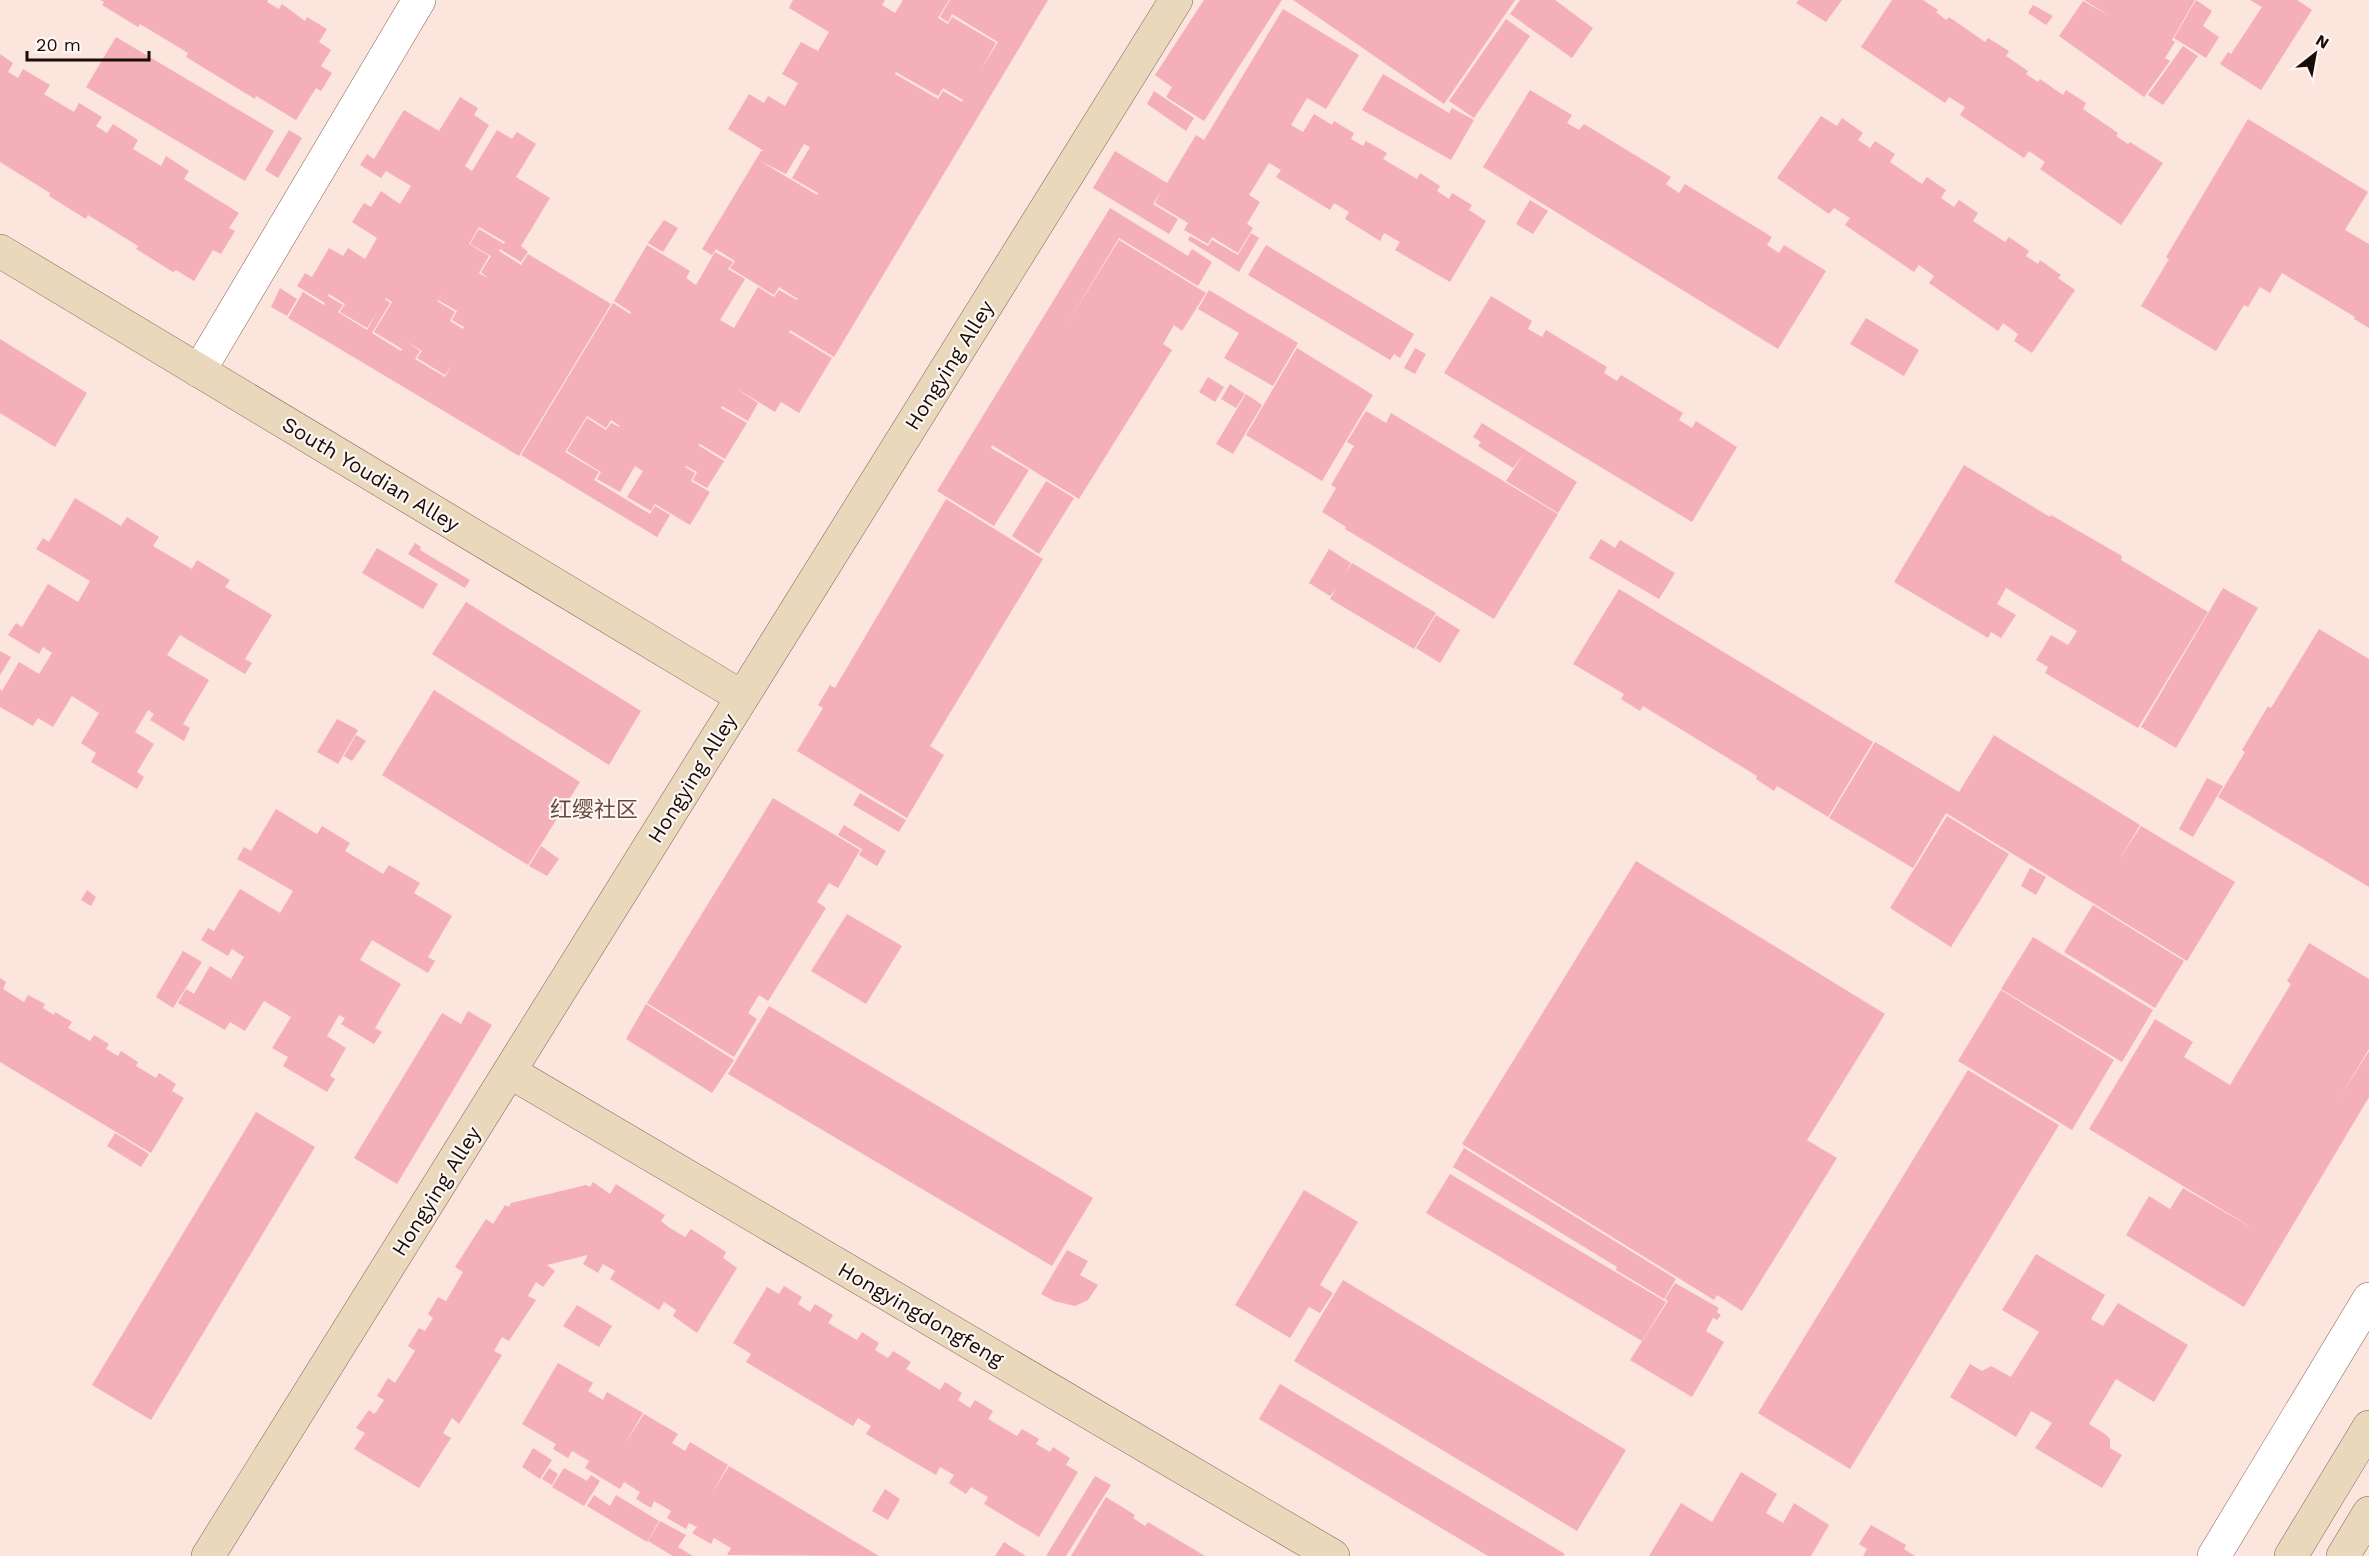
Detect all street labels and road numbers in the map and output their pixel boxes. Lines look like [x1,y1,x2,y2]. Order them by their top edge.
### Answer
street label: Hongying Alley [899,295,999,434]
street label: South Youdian Alley [278,411,464,537]
street label: Hongying Alley [642,708,742,847]
street label: Hongying Alley [386,1121,486,1260]
street label: Hongyingdongfeng [834,1256,1009,1372]

